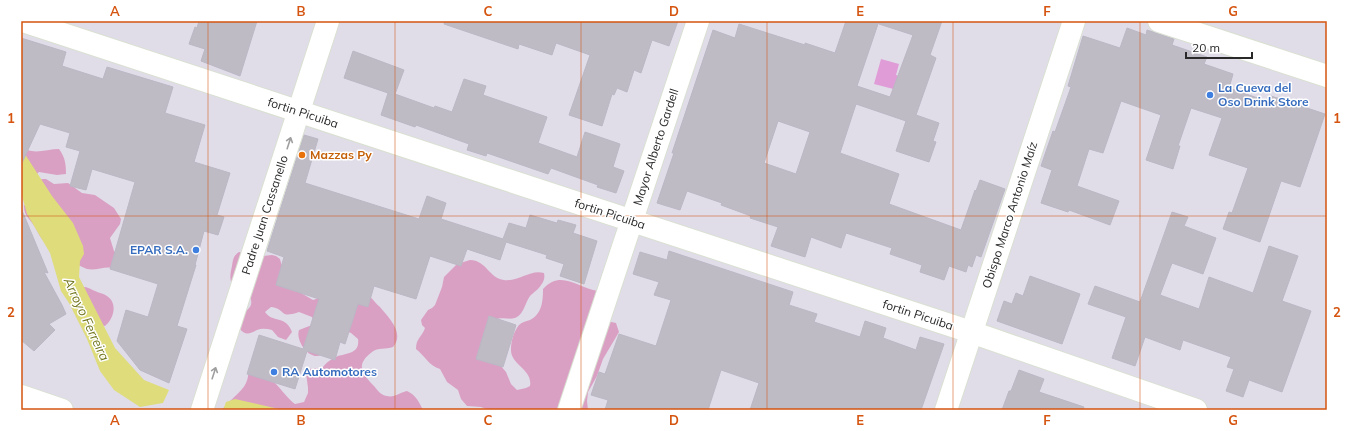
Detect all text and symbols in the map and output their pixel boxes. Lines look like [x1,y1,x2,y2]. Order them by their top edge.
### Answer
text: A [110,3,120,19]
text: B [297,3,306,19]
text: C [484,3,493,19]
text: D [669,3,679,19]
text: E [856,3,864,19]
text: F [1043,3,1051,19]
text: G [1228,3,1238,19]
scale bar [1186,34,1252,60]
text: 20 m [1192,40,1220,55]
place label: La Cueva del Oso Drink Store [1218,80,1309,109]
street label: Mayor Alberto Gardell [630,87,682,207]
marker: La Cueva del Oso Drink Store [1205,90,1215,100]
street label: fortin Picuiba [266,94,340,131]
text: 1 [7,110,15,126]
text: 1 [1333,110,1341,126]
one-way arrow [285,137,293,149]
street label: Obispo Marco Antonio Maíz [979,140,1040,290]
place label: Mazzas Py [310,147,372,162]
marker: Mazzas Py [297,150,307,160]
street label: Padre Juan Cassanello [238,153,291,276]
street label: fortin Picuiba [573,195,647,232]
place label: EPAR S.A. [130,242,188,257]
marker: EPAR S.A. [191,245,201,255]
water label: Arroyo Ferreira [60,274,113,363]
street label: fortin Picuiba [881,296,955,333]
text: 2 [7,304,15,320]
text: 2 [1333,304,1341,320]
place label: RA Automotores [282,364,377,379]
one-way arrow [211,367,218,380]
marker: RA Automotores [269,367,279,377]
text: A [110,412,120,428]
text: B [297,412,306,428]
text: C [484,412,493,428]
text: D [669,412,679,428]
text: E [856,412,864,428]
text: F [1043,412,1051,428]
text: G [1228,412,1238,428]

